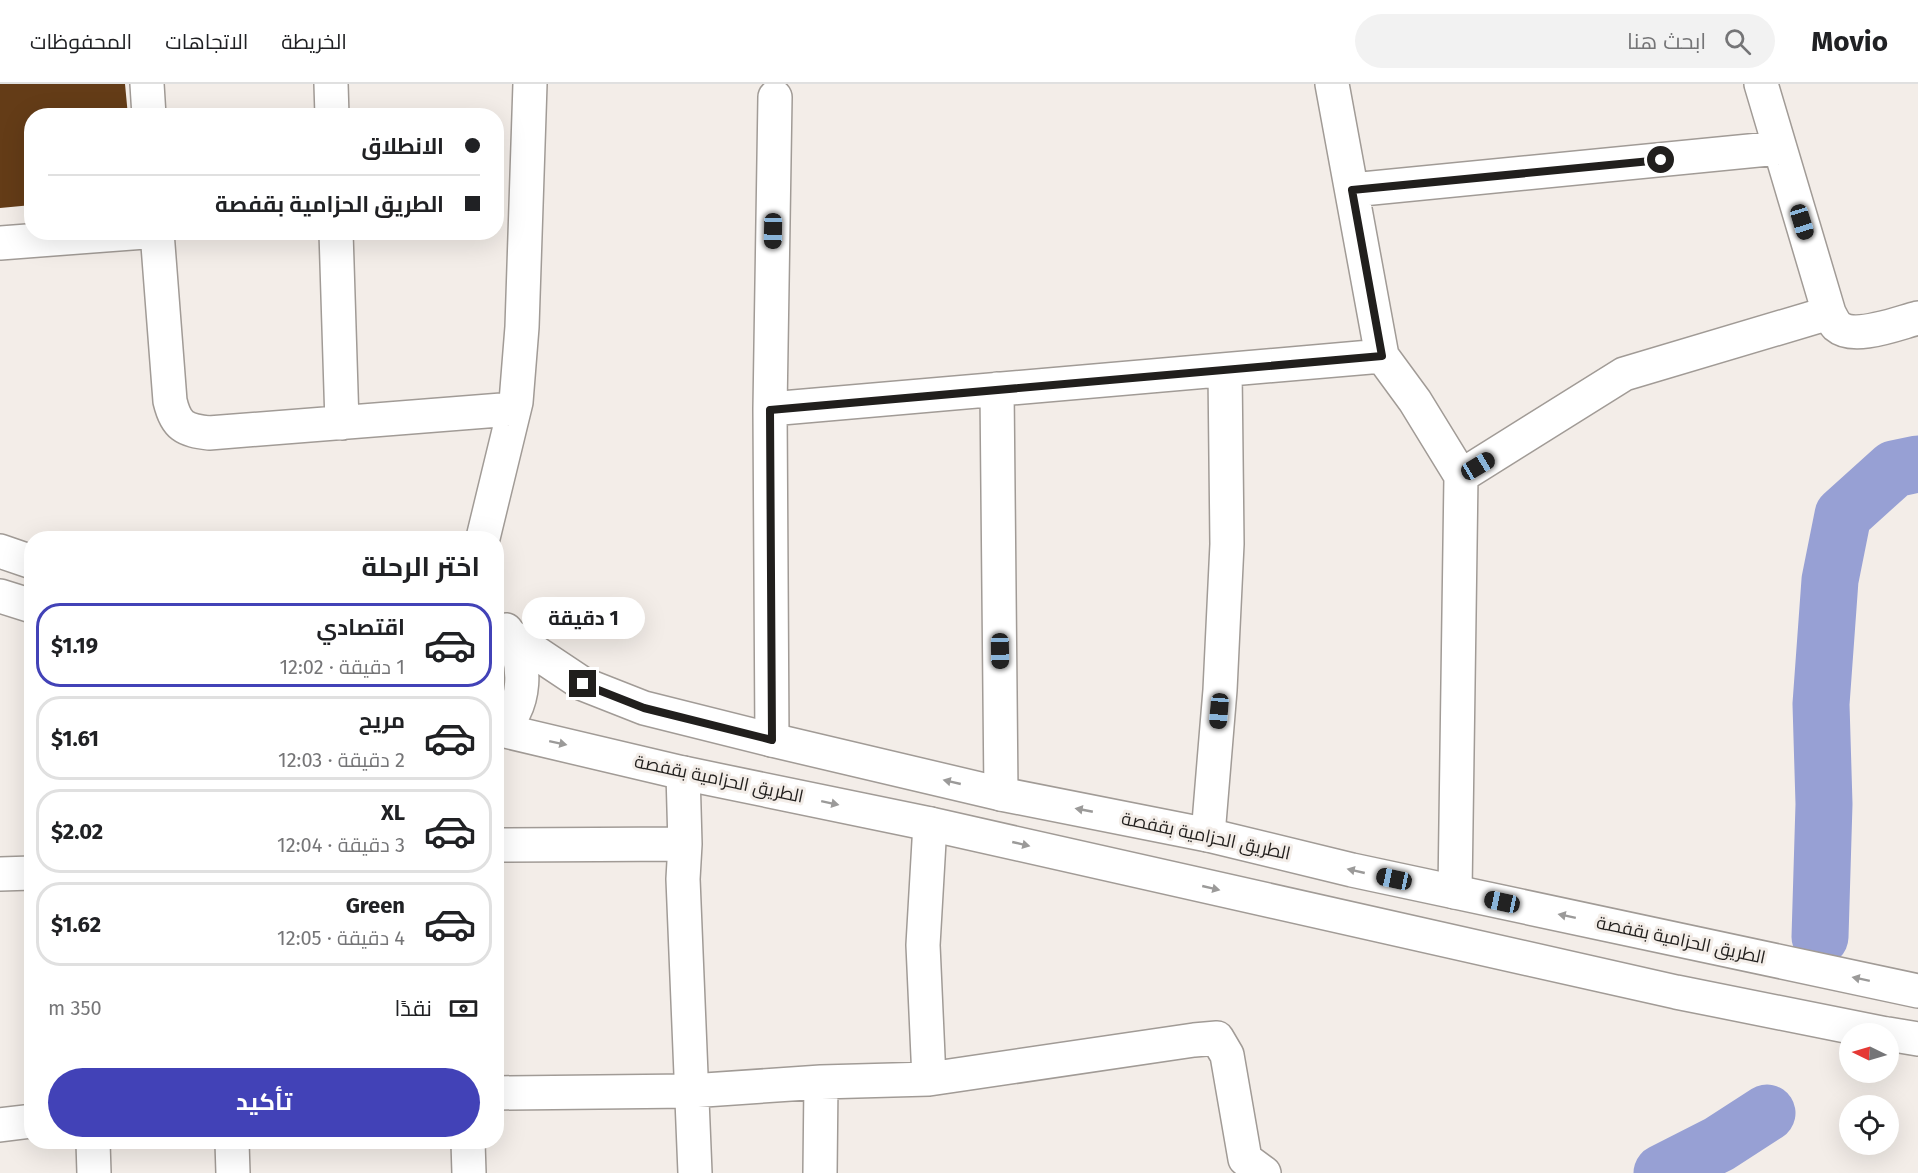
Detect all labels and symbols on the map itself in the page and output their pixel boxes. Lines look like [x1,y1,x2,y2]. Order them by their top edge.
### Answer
route start [1647,146,1674,173]
car [1788,202,1816,242]
car [764,213,782,249]
car [1458,449,1498,483]
callout: 1 دقيقة [522,597,644,639]
car [991,633,1009,669]
route end [569,670,596,697]
car [1208,692,1230,730]
one-way arrow [549,739,568,748]
street label: الطريق الحزامية بقفصة [632,750,806,809]
one-way arrow [943,777,961,787]
one-way arrow [821,799,840,808]
one-way arrow [1074,805,1093,814]
street label: الطريق الحزامية بقفصة [1119,807,1293,866]
one-way arrow [1012,840,1030,850]
one-way arrow [1347,865,1366,875]
car [1375,866,1413,892]
one-way arrow [1202,883,1220,893]
car [1483,889,1521,915]
one-way arrow [1558,911,1577,920]
street label: الطريق الحزامية بقفصة [1594,911,1768,970]
one-way arrow [1851,974,1870,983]
north arrow [1839,1023,1899,1083]

